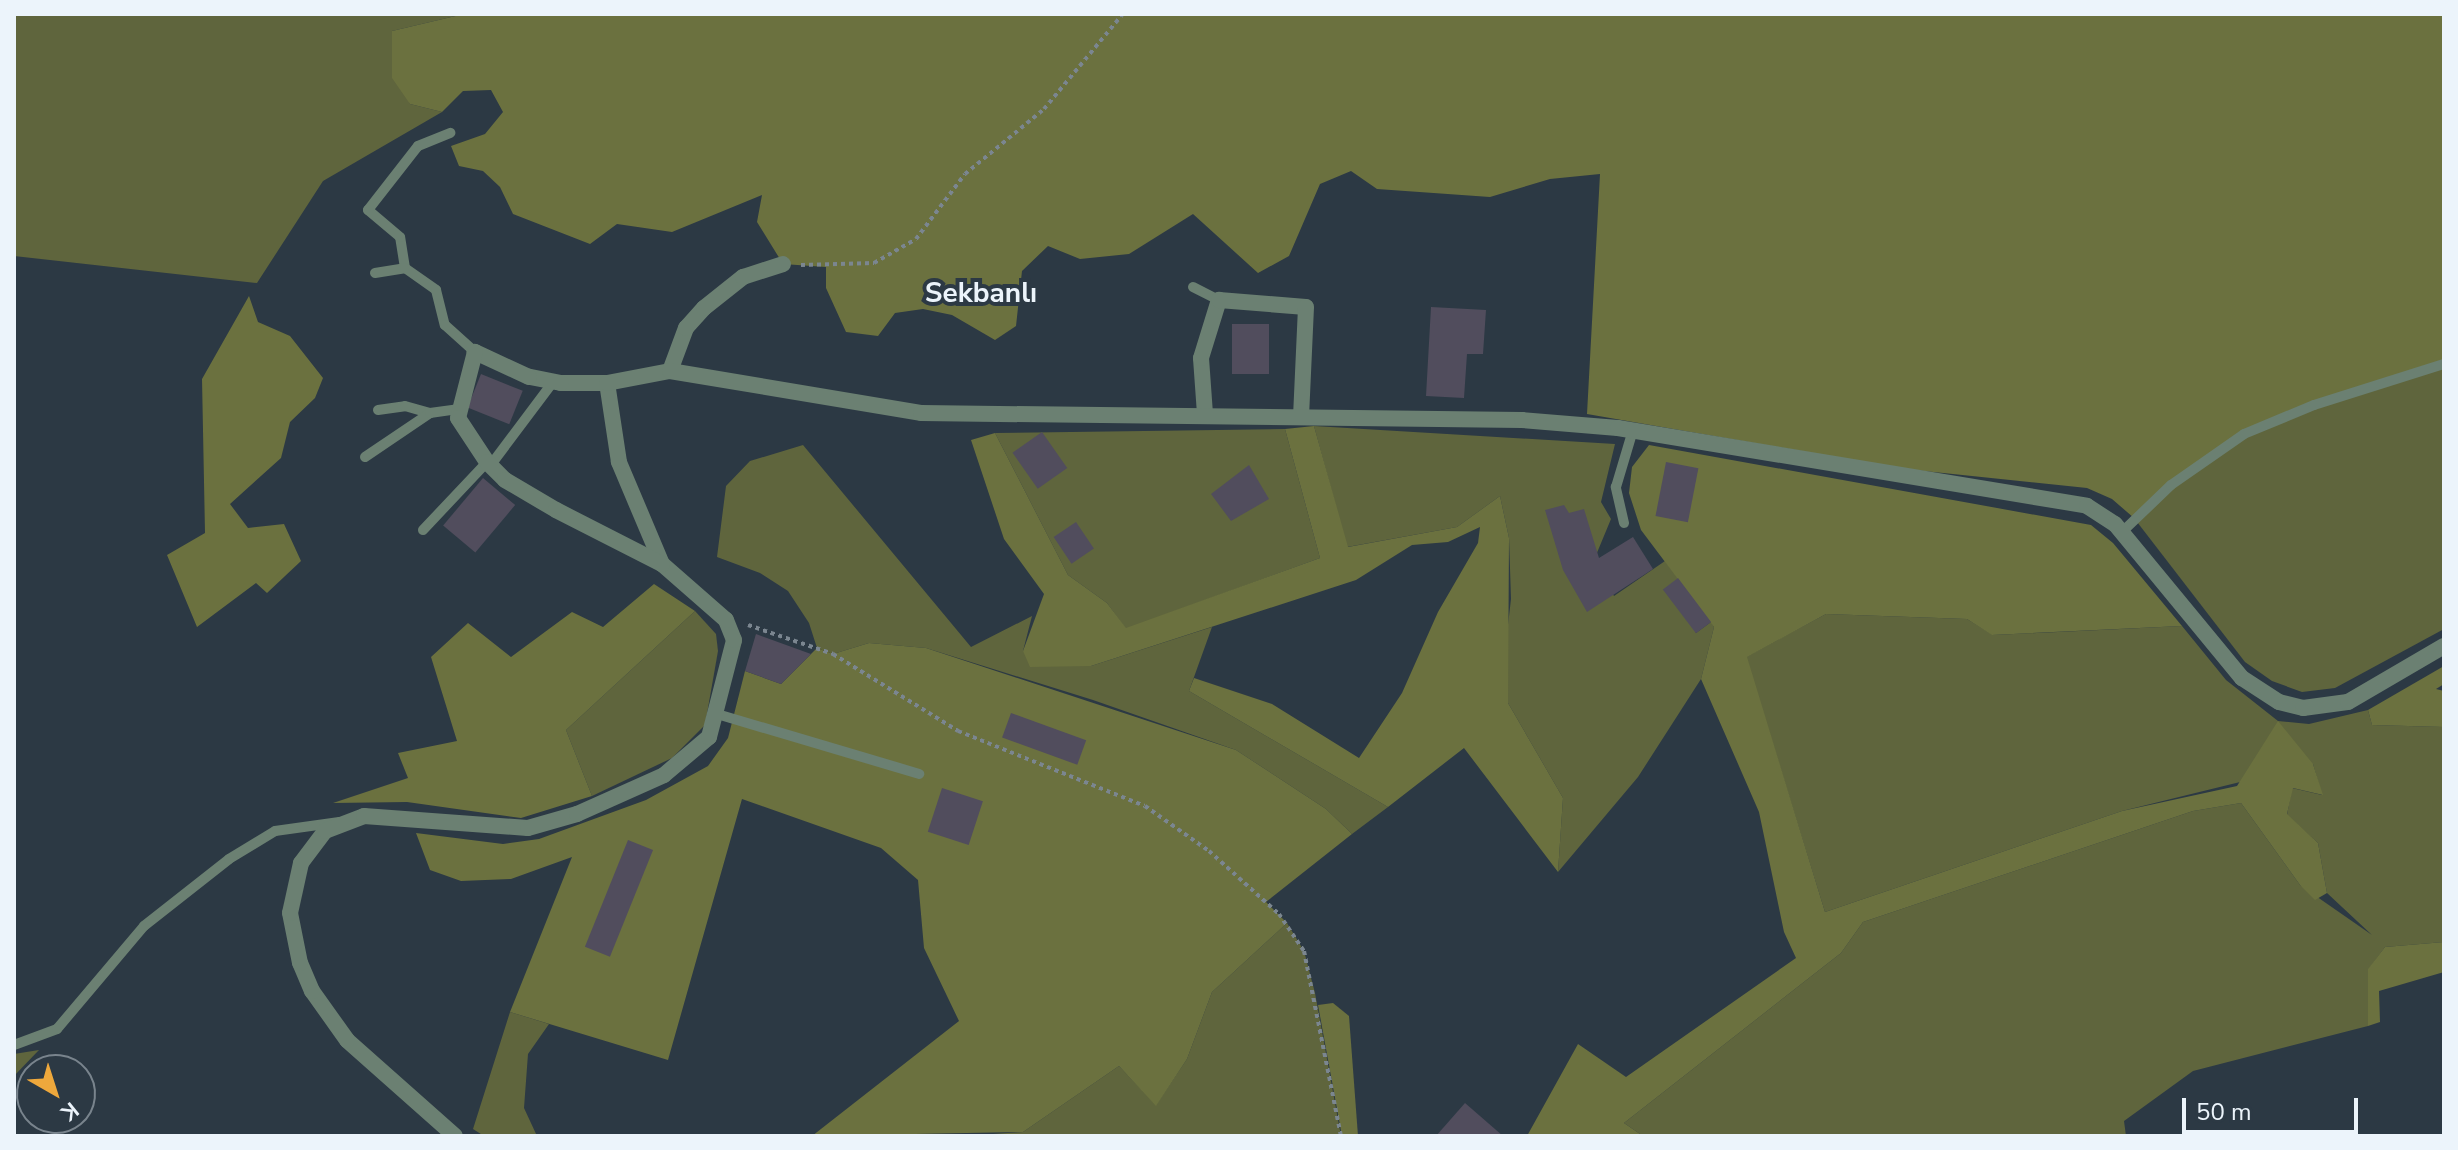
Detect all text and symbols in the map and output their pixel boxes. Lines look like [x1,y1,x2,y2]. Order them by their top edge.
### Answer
district label: Sekbanlı [925,276,1037,310]
north arrow [16,1054,96,1134]
scale bar [2186,1082,2362,1132]
text: K [55,1095,85,1127]
text: 50 m [2196,1096,2252,1128]

